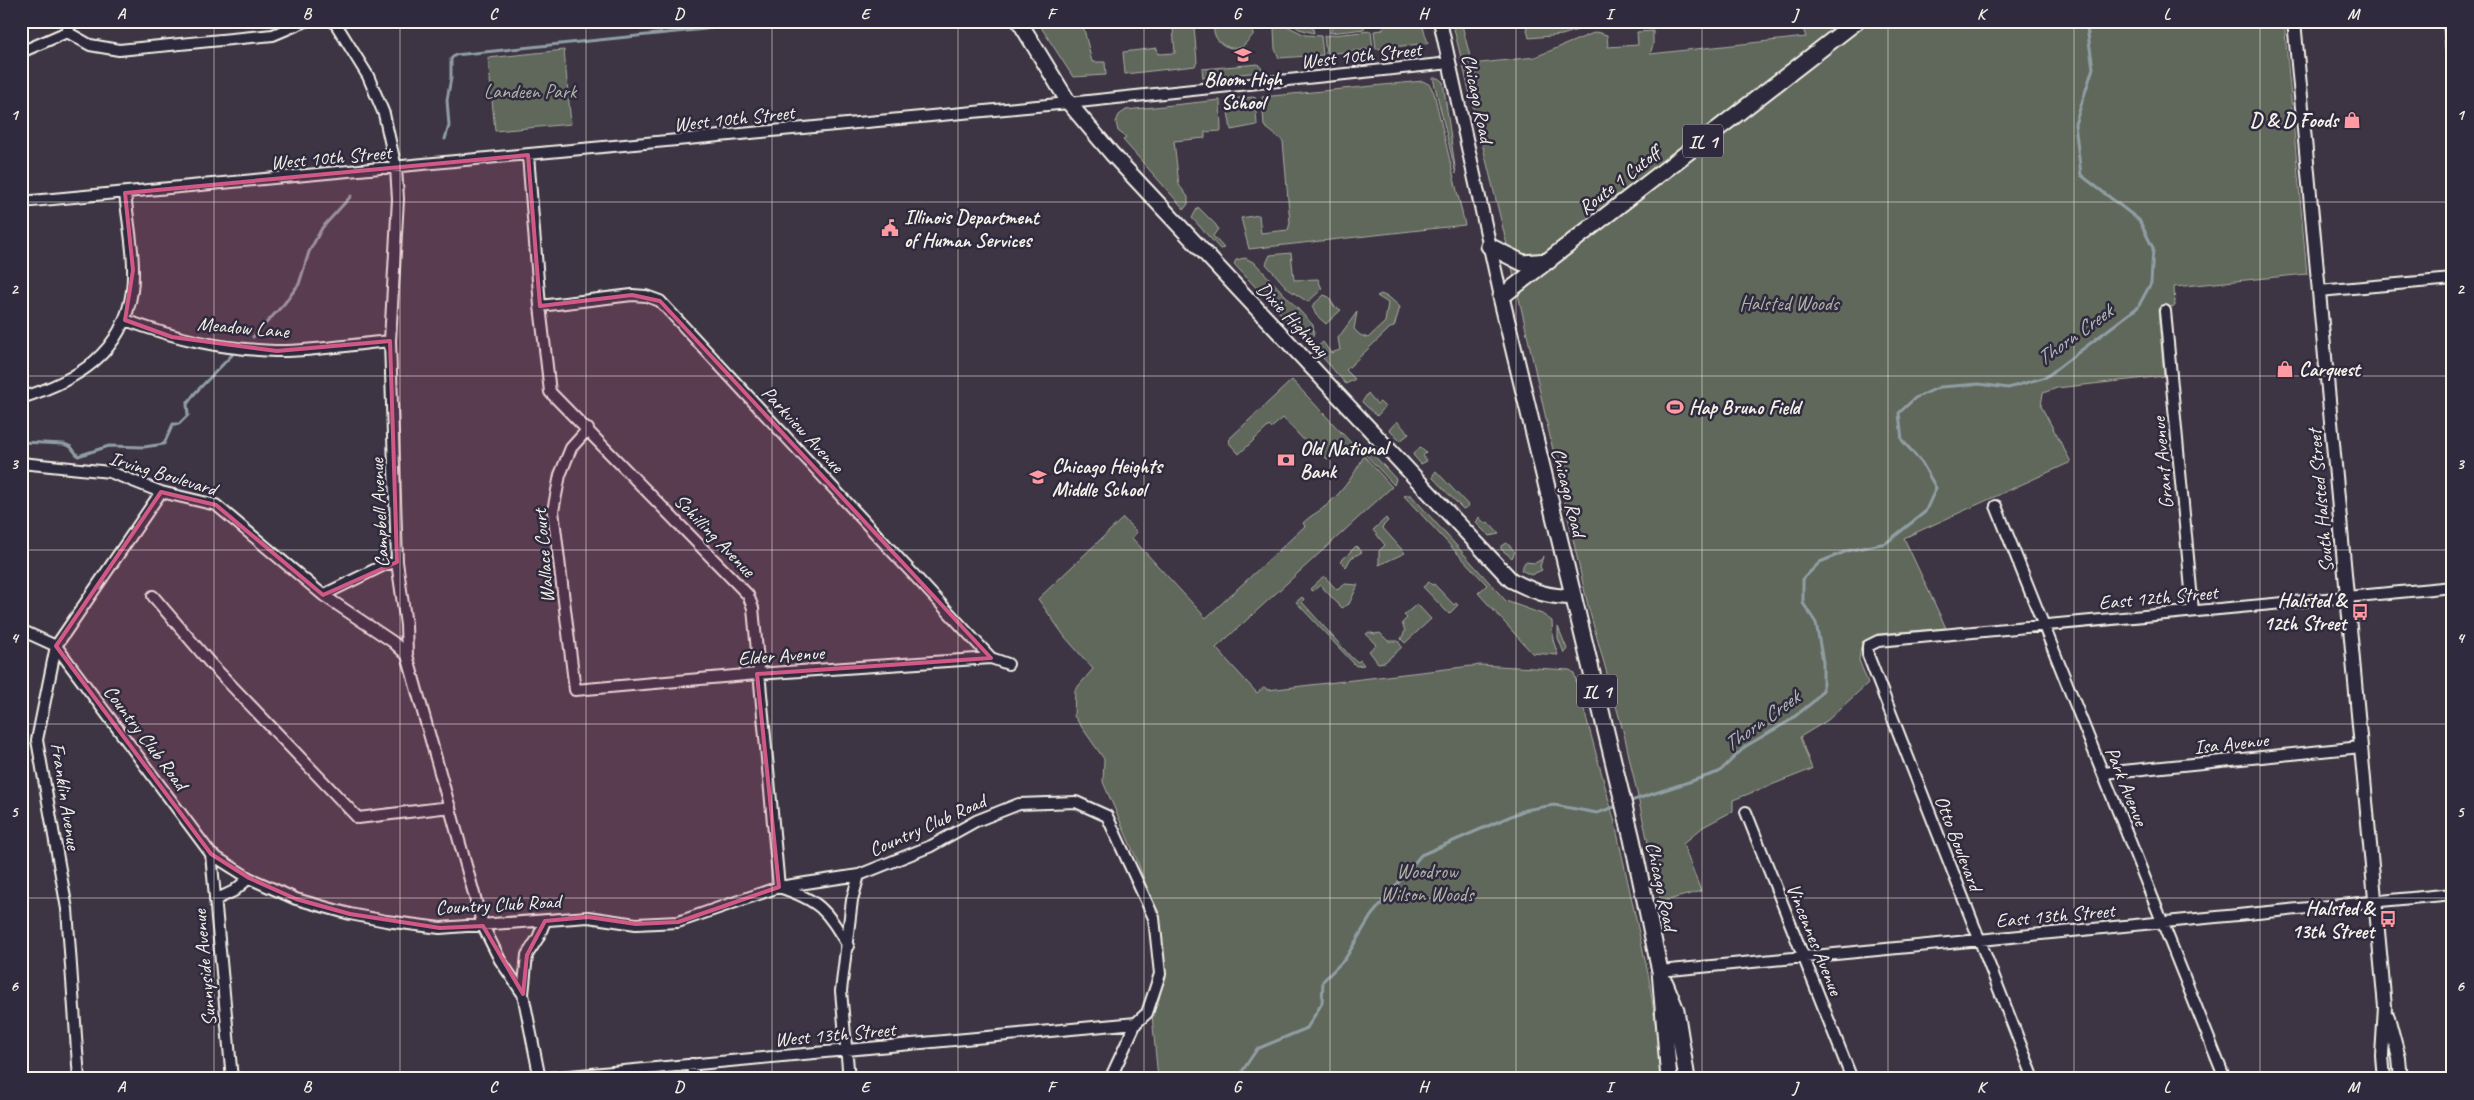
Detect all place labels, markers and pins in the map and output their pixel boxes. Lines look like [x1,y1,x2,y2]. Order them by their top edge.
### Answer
school or university icon: Bloom High School [1233,45,1253,65]
place label: Bloom High School [1204,67,1283,115]
place label: D & D Foods [2250,108,2340,133]
shop icon: D & D Foods [2342,110,2362,130]
place label: Illinois Department of Human Services [904,205,1041,253]
public building icon: Illinois Department of Human Services [880,218,900,238]
place label: Carquest [2299,357,2362,382]
shop icon: Carquest [2275,359,2295,379]
place label: Hap Bruno Field [1689,395,1804,420]
sports icon: Hap Bruno Field [1665,397,1685,417]
place label: Old National Bank [1300,436,1391,484]
bank icon: Old National Bank [1276,450,1296,470]
place label: Chicago Heights Middle School [1052,454,1164,502]
school or university icon: Chicago Heights Middle School [1028,467,1048,487]
place label: Halsted & 12th Street [2264,588,2349,636]
bus stop icon: Halsted & 12th Street [2350,602,2370,622]
place label: Halsted & 13th Street [2292,896,2377,944]
bus stop icon: Halsted & 13th Street [2378,909,2398,929]

